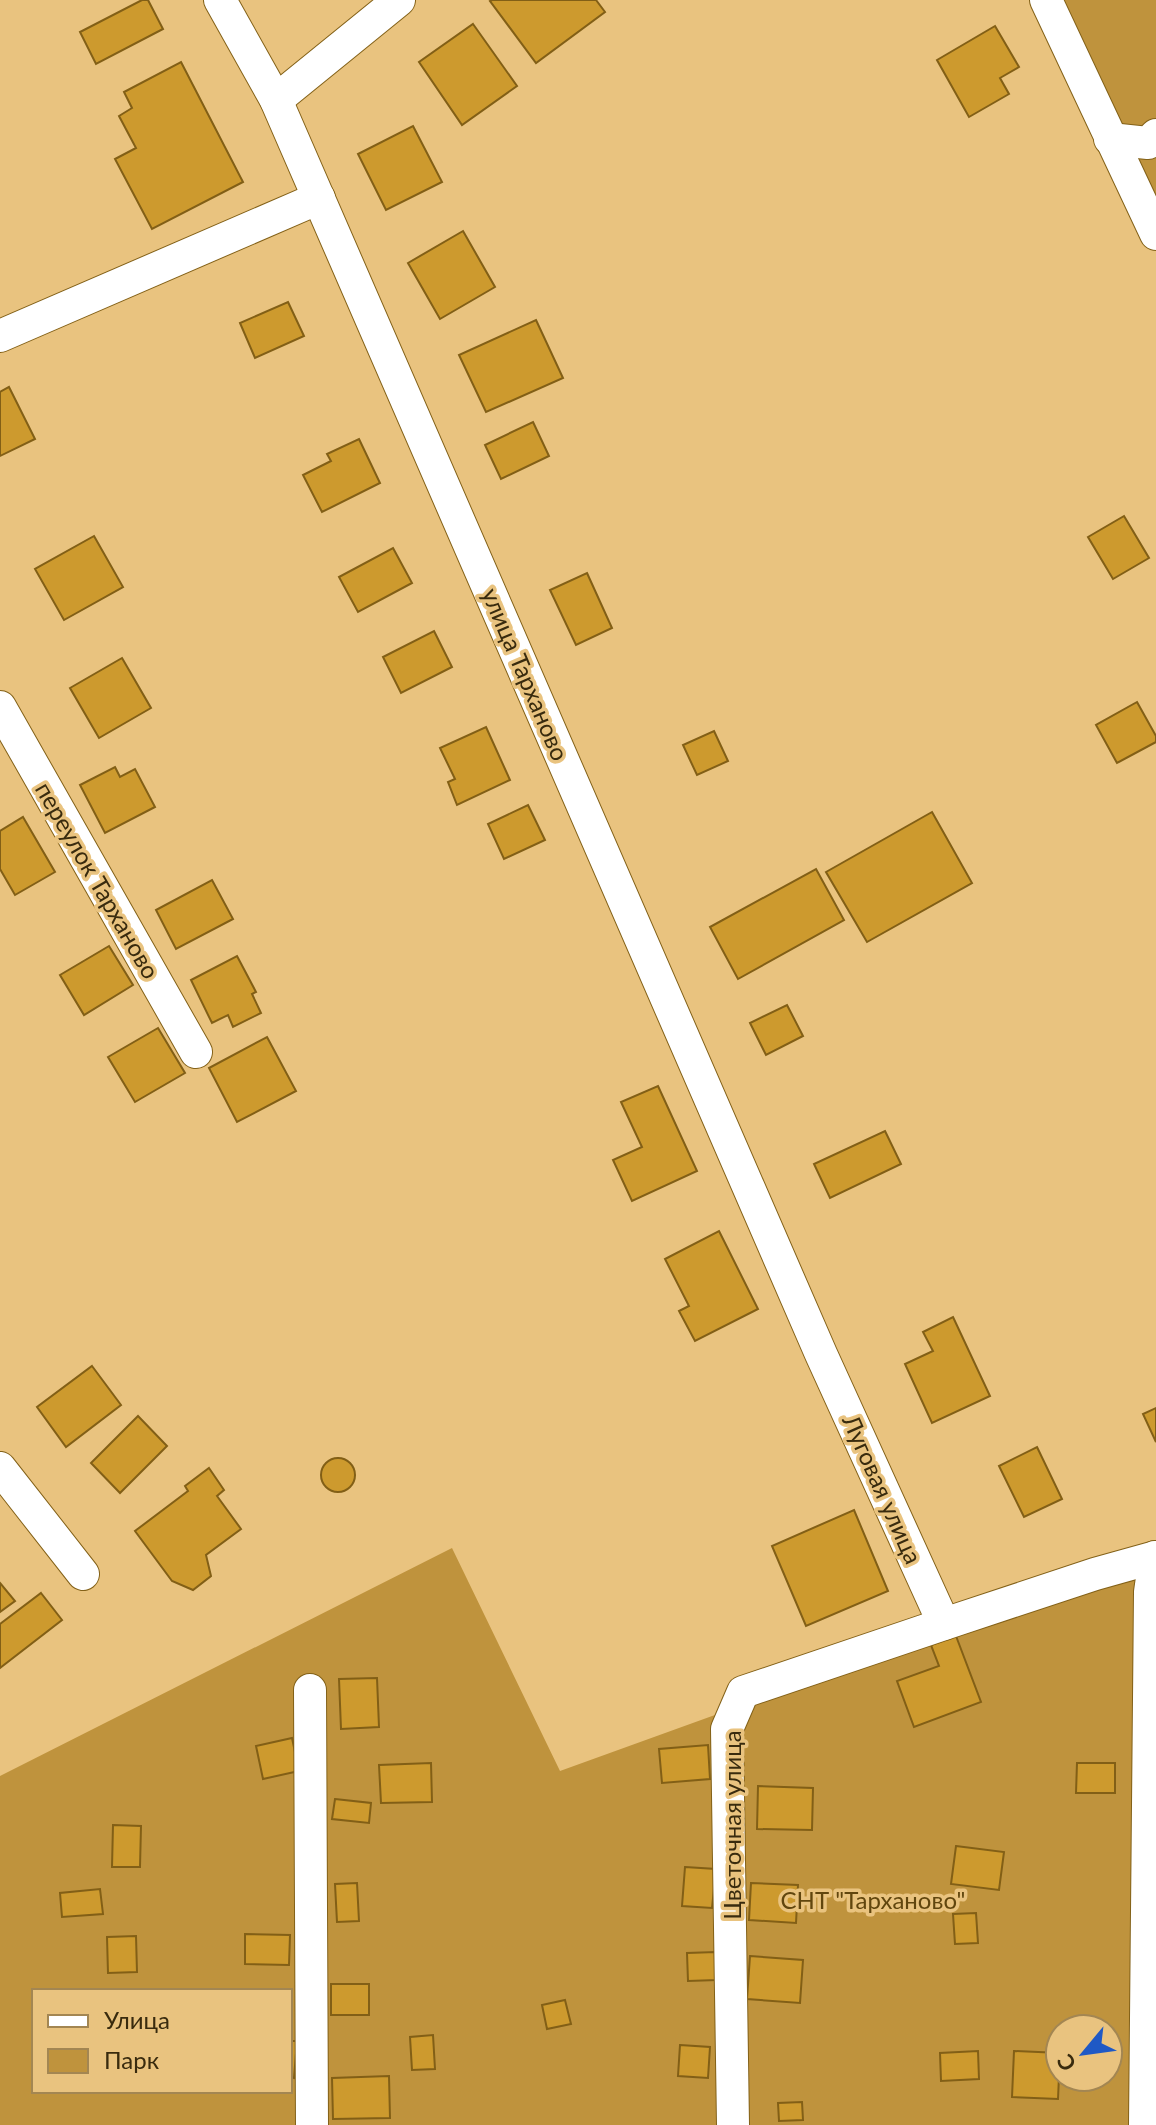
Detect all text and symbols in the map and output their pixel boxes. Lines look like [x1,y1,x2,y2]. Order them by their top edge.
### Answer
street label: улица Тарханово [477,583,575,765]
street label: переулок Тарханово [30,776,166,984]
street label: Луговая улица [837,1409,929,1568]
street label: Цветочная улица [717,1730,746,1920]
park label: СНТ "Тарханово" [781,1885,965,1914]
legend [32,1989,292,2093]
text: Улица [104,2005,170,2034]
north arrow [1044,2013,1124,2093]
text: Парк [104,2045,160,2074]
text: С [1051,2050,1081,2076]

